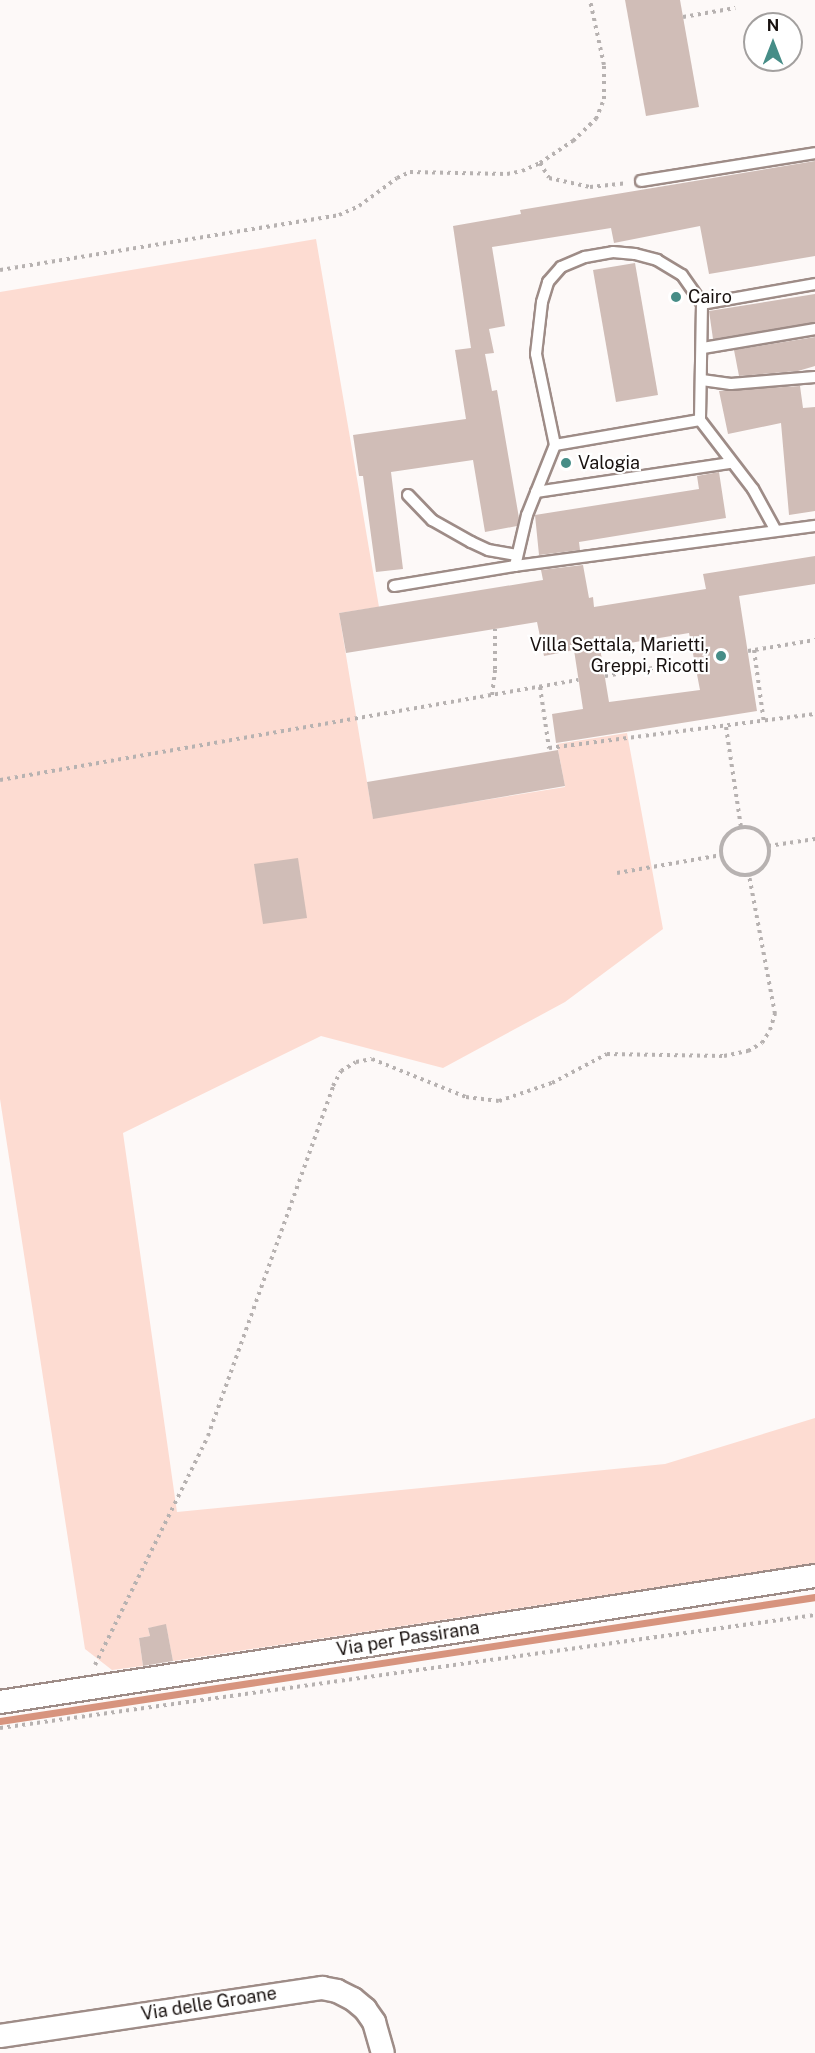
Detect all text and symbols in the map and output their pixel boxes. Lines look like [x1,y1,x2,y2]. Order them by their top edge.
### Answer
north arrow [743,12,803,72]
text: N [767,16,779,35]
place label: Cairo [688,286,732,308]
marker: Cairo [669,290,683,304]
place label: Valogia [578,452,640,474]
marker: Valogia [559,456,573,470]
place label: Villa Settala, Marietti, Greppi, Ricotti [530,635,709,678]
marker: Villa Settala, Marietti, Greppi, Ricotti [714,649,728,663]
street label: Via per Passirana [335,1617,481,1661]
street label: Via delle Groane [140,1983,278,2025]

